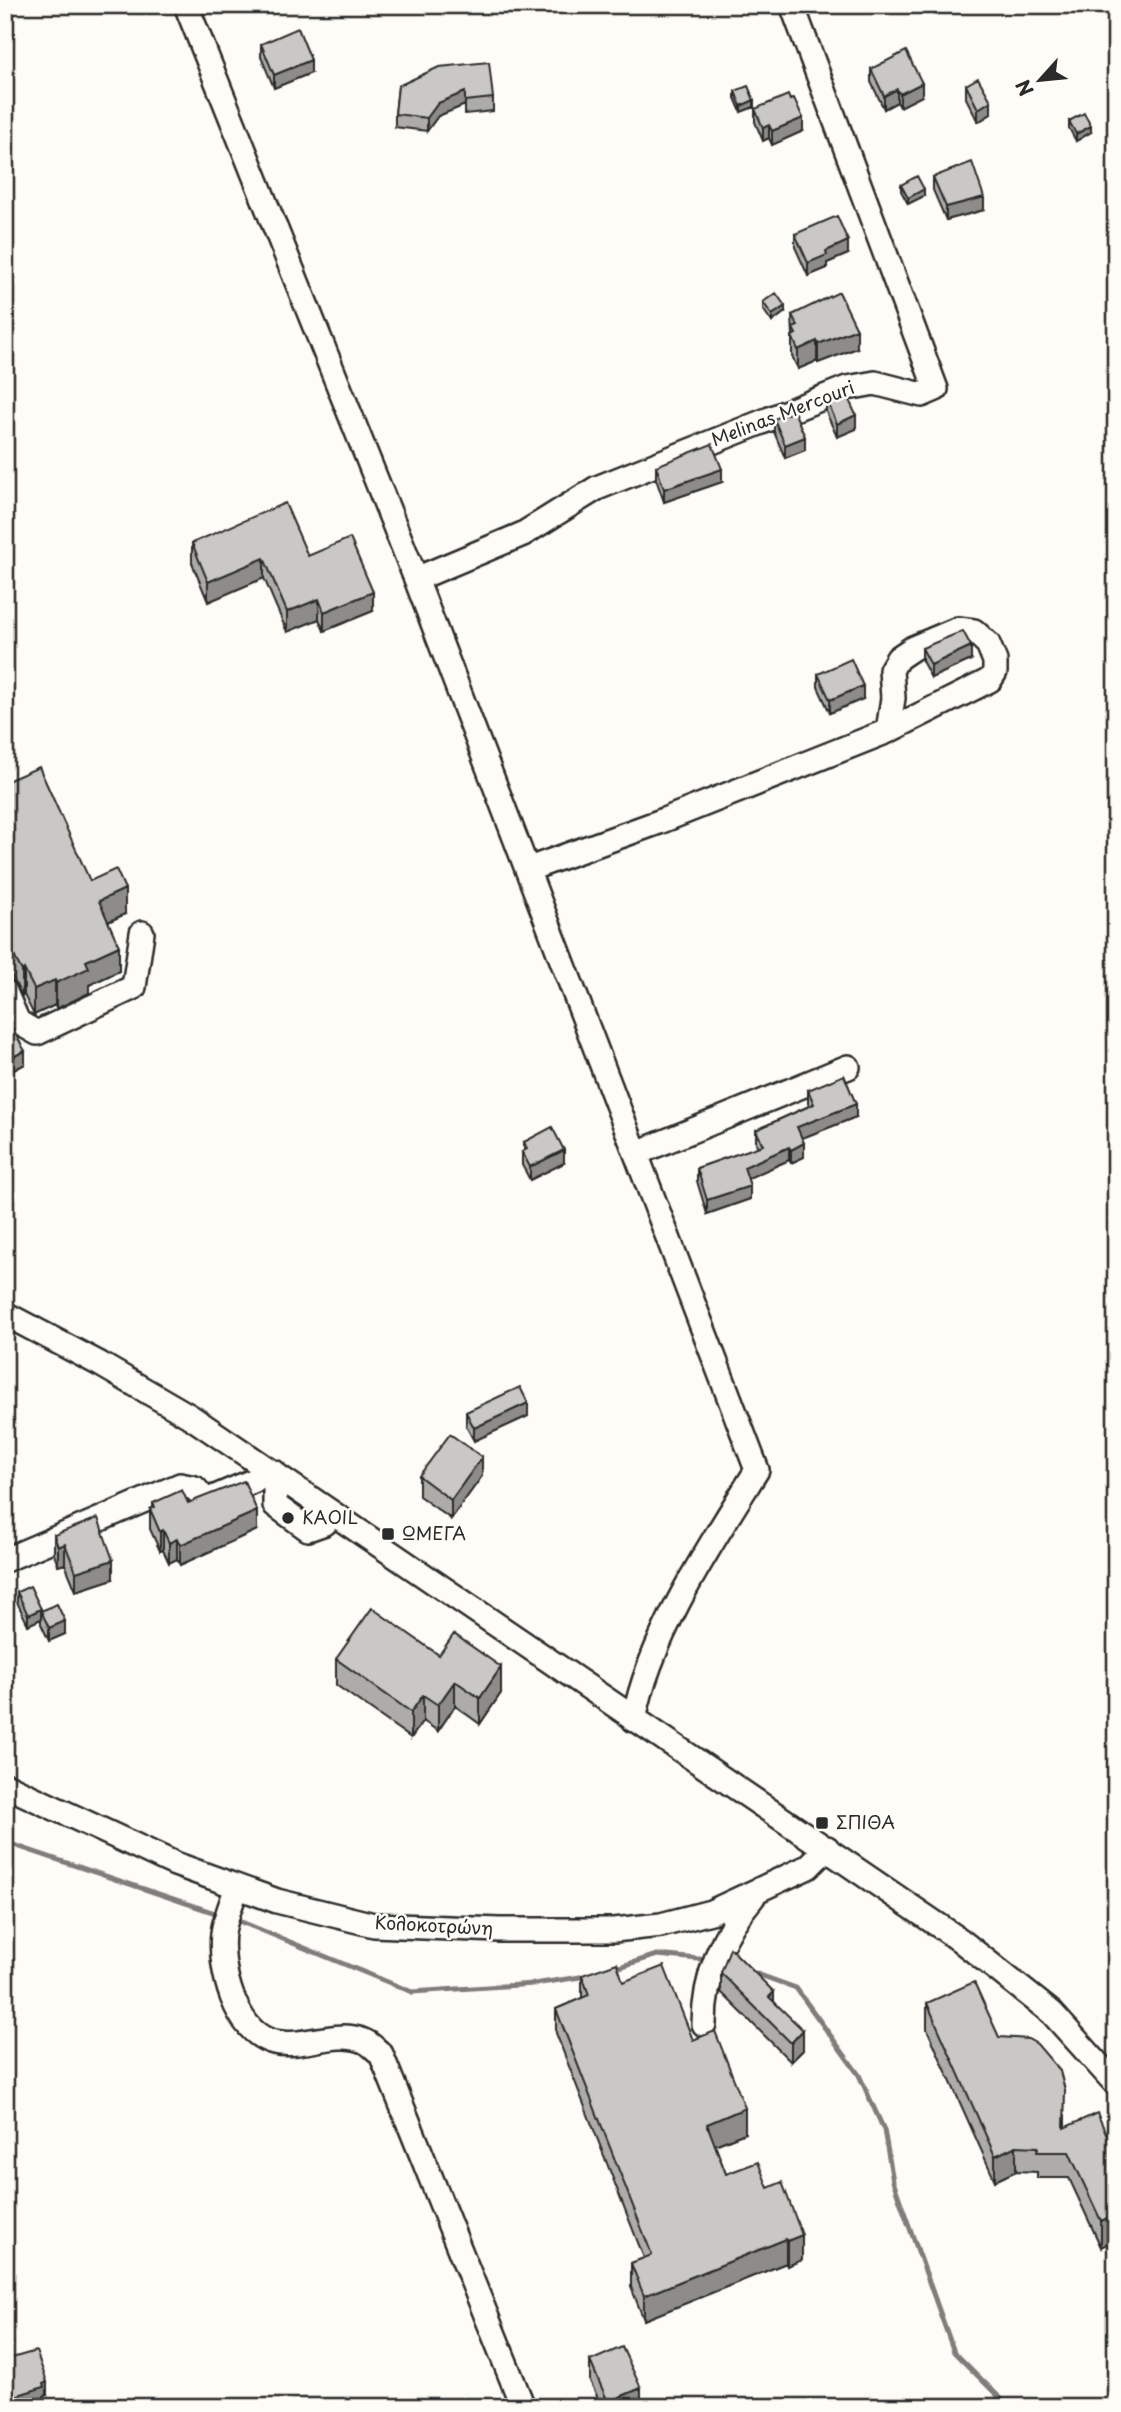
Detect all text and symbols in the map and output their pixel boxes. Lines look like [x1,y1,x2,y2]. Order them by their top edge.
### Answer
north arrow [1006,46,1076,116]
text: N [1008,75,1040,101]
street label: Melinas Mercouri [707,373,858,452]
place label: KAOIL [302,1503,358,1530]
marker: KAOIL [280,1510,296,1526]
place label: ΩΜΕΓΑ [402,1519,466,1546]
marker: ΩΜΕΓΑ [380,1526,396,1542]
place label: ΣΠΙΘΑ [836,1808,895,1835]
marker: ΣΠΙΘΑ [814,1815,830,1831]
street label: Κολοκοτρώνη [374,1908,494,1941]

